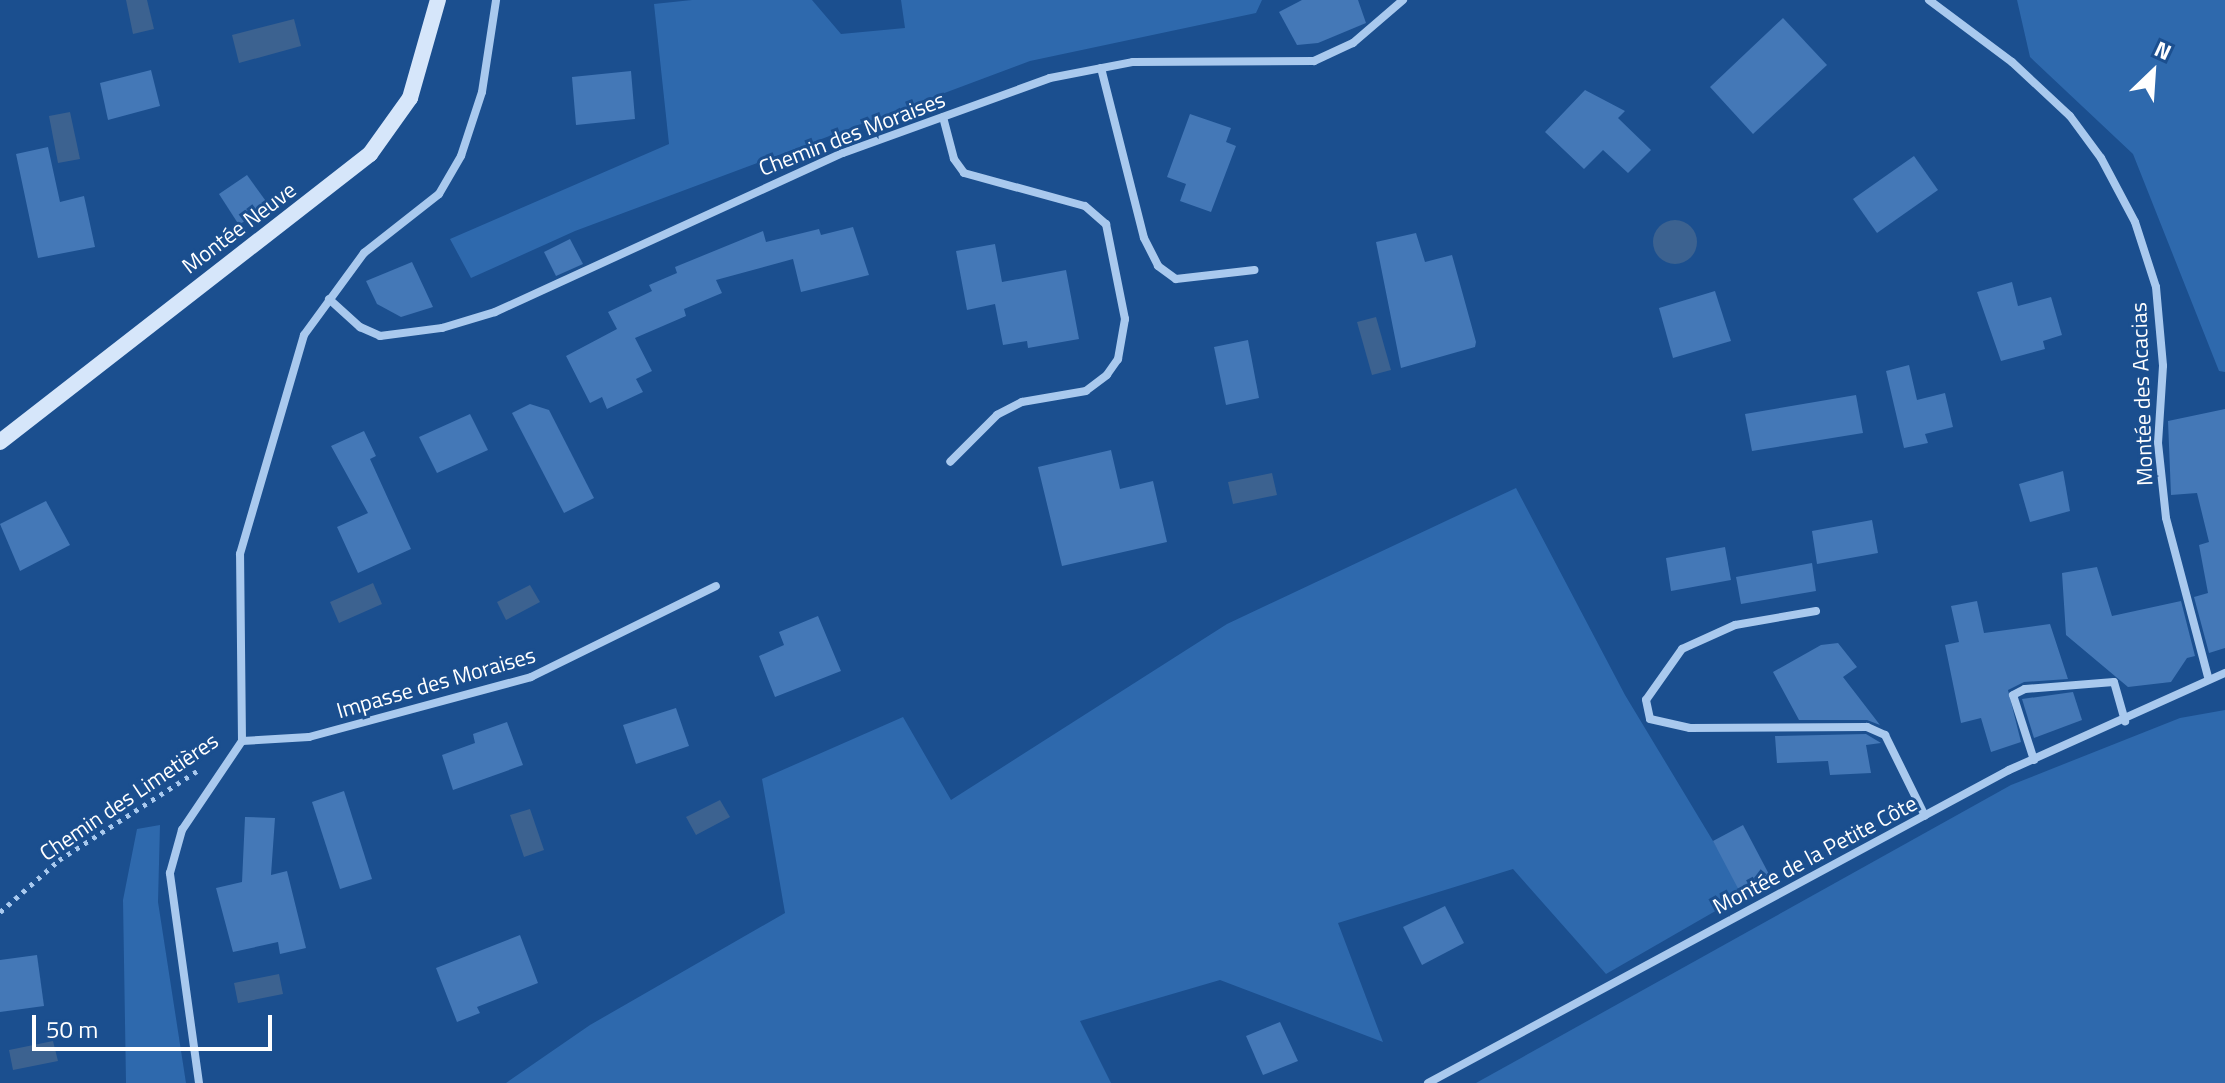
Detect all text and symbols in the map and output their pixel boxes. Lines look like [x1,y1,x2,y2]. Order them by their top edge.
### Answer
north arrow [2113,32,2193,112]
text: N [2149,32,2177,69]
street label: Chemin des Moraises [755,86,949,182]
street label: Montée Neuve [177,177,301,279]
street label: Montée des Acacias [2126,302,2158,486]
street label: Impasse des Moraises [334,642,538,724]
street label: Chemin des Limetières [35,727,223,867]
street label: Montée de la Petite Côte [1708,790,1922,920]
scale bar [36,999,276,1049]
text: 50 m [46,1011,98,1047]

